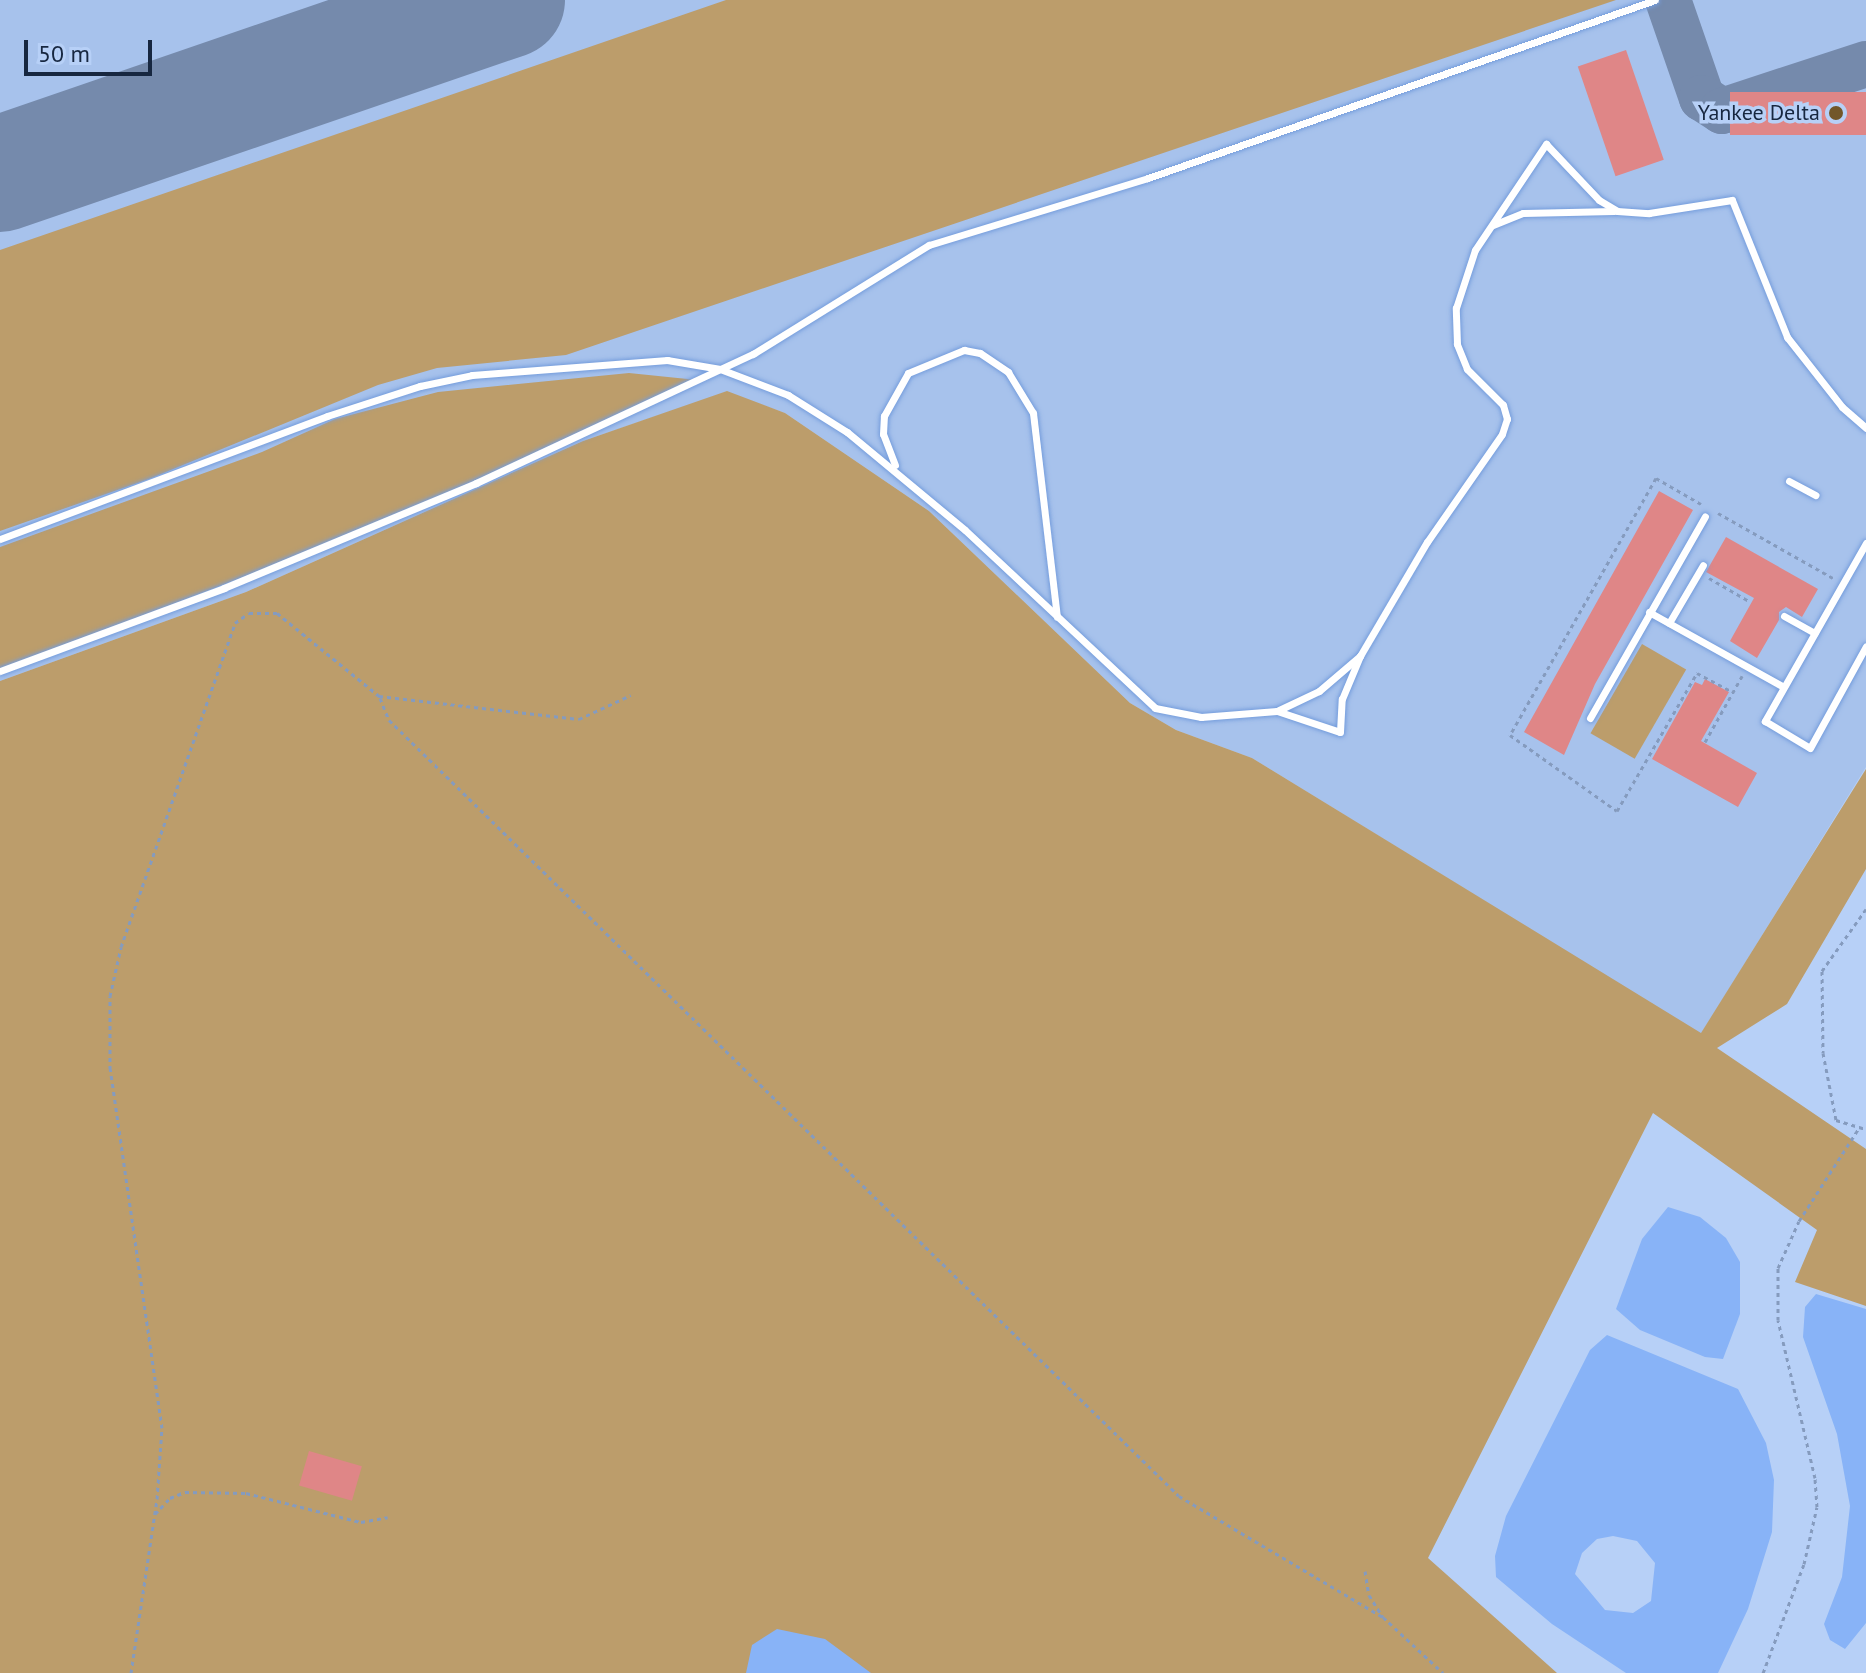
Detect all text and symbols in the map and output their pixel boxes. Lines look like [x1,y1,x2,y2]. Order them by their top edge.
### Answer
scale bar [28,24,156,74]
text: 50 m [38,38,90,69]
place label: Yankee Delta [1698,100,1820,126]
marker: Yankee Delta [1827,104,1845,122]

